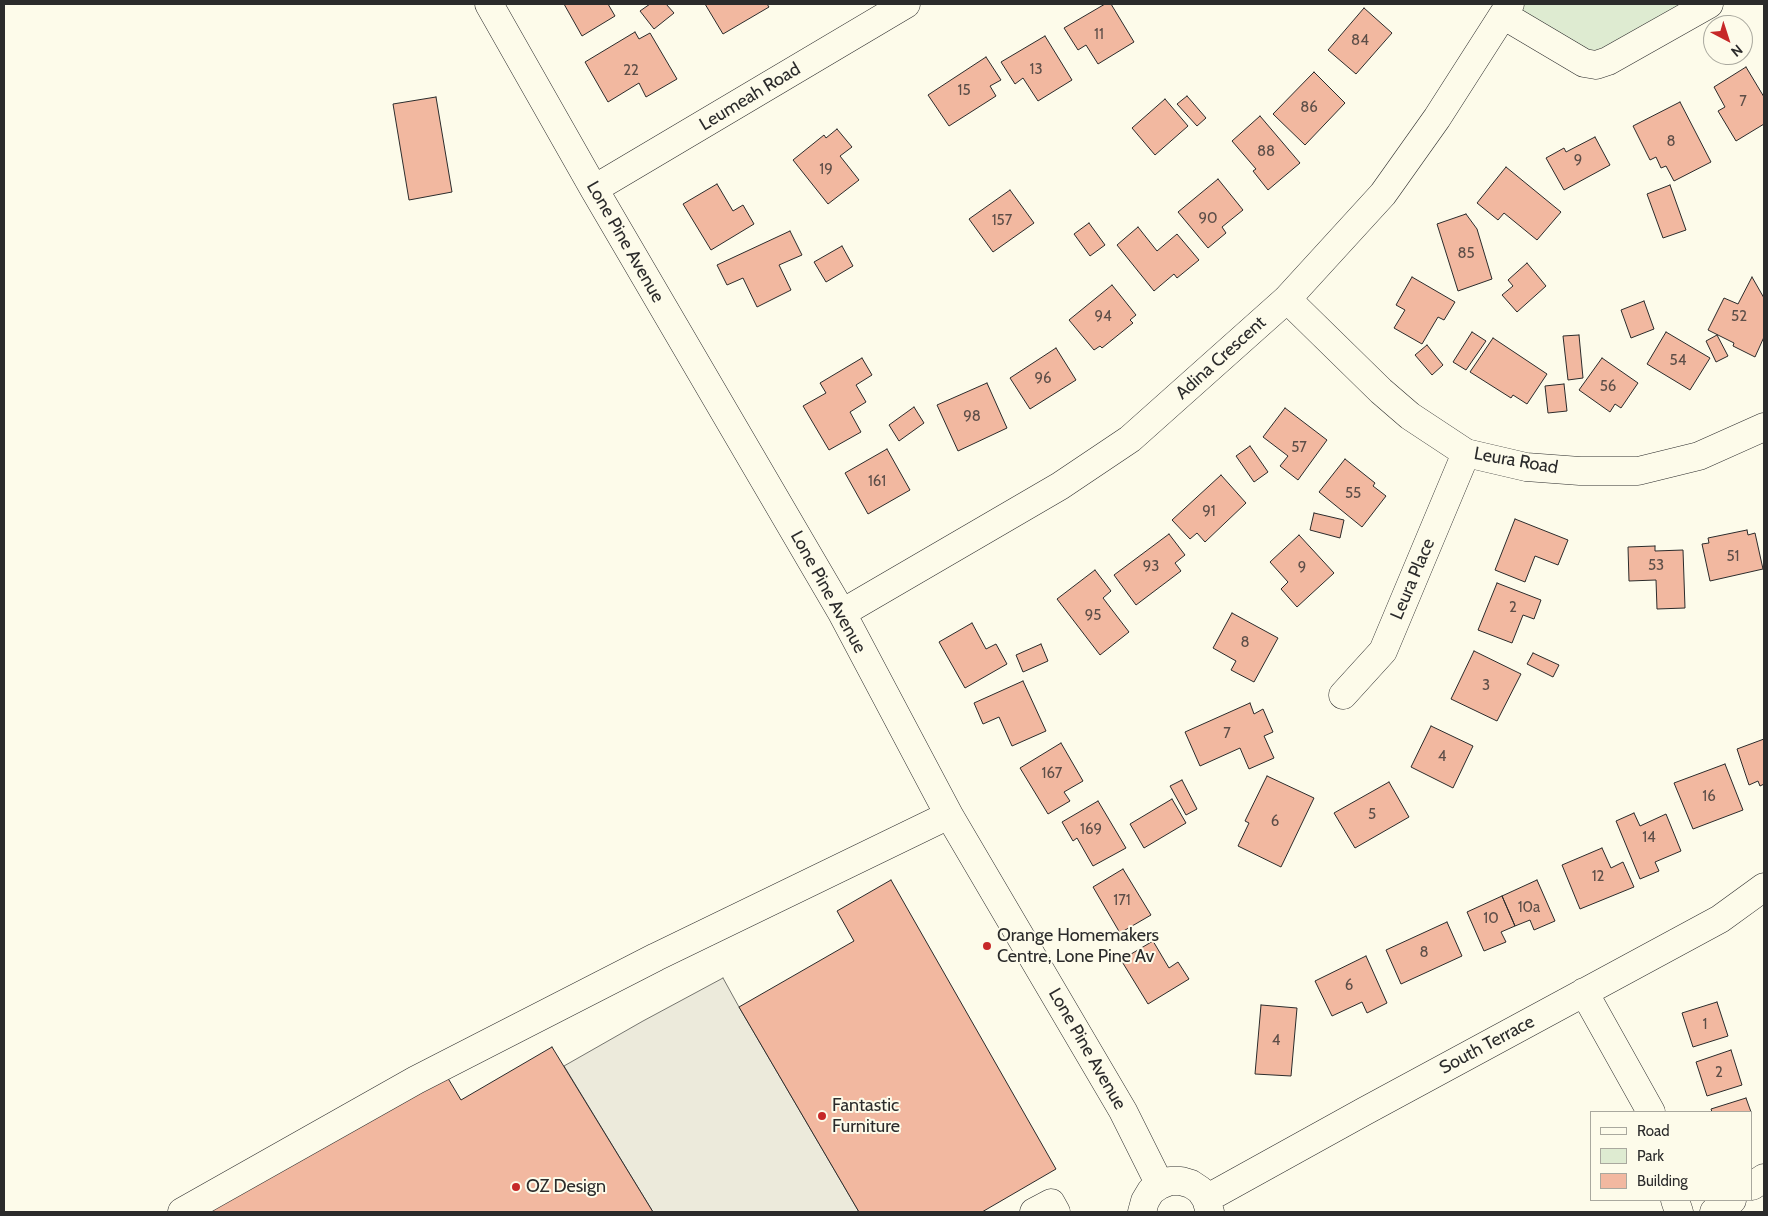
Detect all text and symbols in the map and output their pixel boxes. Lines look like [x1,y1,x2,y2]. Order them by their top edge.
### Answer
north arrow [1703,15,1753,65]
house number: 11 [1094,26,1104,44]
house number: 84 [1351,32,1369,50]
text: N [1727,41,1747,61]
street label: Leumeah Road [696,58,804,136]
house number: 13 [1029,61,1043,79]
house number: 22 [623,62,639,80]
house number: 15 [957,82,971,100]
house number: 7 [1739,93,1747,111]
house number: 86 [1300,99,1318,117]
house number: 8 [1666,133,1676,151]
house number: 88 [1257,143,1275,161]
house number: 9 [1574,152,1582,170]
house number: 19 [819,161,833,179]
street label: Lone Pine Avenue [582,178,668,306]
house number: 90 [1199,210,1217,228]
house number: 157 [992,212,1012,230]
house number: 85 [1457,245,1475,263]
house number: 94 [1094,308,1112,326]
house number: 52 [1731,308,1747,326]
street label: Adina Crescent [1171,312,1271,404]
house number: 54 [1670,352,1686,370]
house number: 96 [1034,370,1052,388]
house number: 56 [1600,378,1616,396]
house number: 98 [963,408,981,426]
house number: 57 [1291,439,1307,457]
street label: Leura Road [1472,443,1560,479]
house number: 161 [868,473,886,491]
house number: 55 [1345,485,1361,503]
house number: 91 [1202,503,1216,521]
street label: Lone Pine Avenue [785,527,871,657]
street label: Leura Place [1386,535,1440,623]
house number: 51 [1726,548,1740,566]
house number: 53 [1648,557,1664,575]
house number: 93 [1143,558,1159,576]
house number: 9 [1298,559,1306,577]
house number: 2 [1509,599,1517,617]
house number: 95 [1085,607,1101,625]
house number: 8 [1240,634,1250,652]
house number: 3 [1482,677,1490,695]
house number: 7 [1223,725,1231,743]
house number: 4 [1438,748,1446,766]
house number: 167 [1042,765,1062,783]
house number: 16 [1702,788,1716,806]
house number: 5 [1368,806,1376,824]
house number: 6 [1271,813,1279,831]
house number: 169 [1080,821,1102,839]
house number: 14 [1642,829,1656,847]
house number: 12 [1592,868,1604,886]
house number: 171 [1113,892,1131,910]
house number: 10a [1518,899,1540,917]
house number: 10 [1483,910,1499,928]
place label: Orange Homemakers Centre, Lone Pine Av [997,925,1159,968]
marker: Orange Homemakers Centre, Lone Pine Av [981,940,993,952]
house number: 8 [1419,944,1429,962]
house number: 6 [1345,977,1353,995]
street label: Lone Pine Avenue [1044,985,1130,1113]
street label: South Terrace [1436,1011,1538,1079]
house number: 1 [1703,1016,1707,1034]
house number: 4 [1272,1032,1280,1050]
house number: 2 [1715,1064,1723,1082]
place label: Fantastic Furniture [832,1095,900,1138]
marker: Fantastic Furniture [816,1110,828,1122]
legend [1590,1111,1753,1201]
text: Road [1637,1122,1670,1140]
text: Park [1637,1147,1664,1165]
text: Building [1637,1172,1688,1190]
place label: OZ Design [526,1176,606,1198]
marker: OZ Design [510,1181,522,1193]

